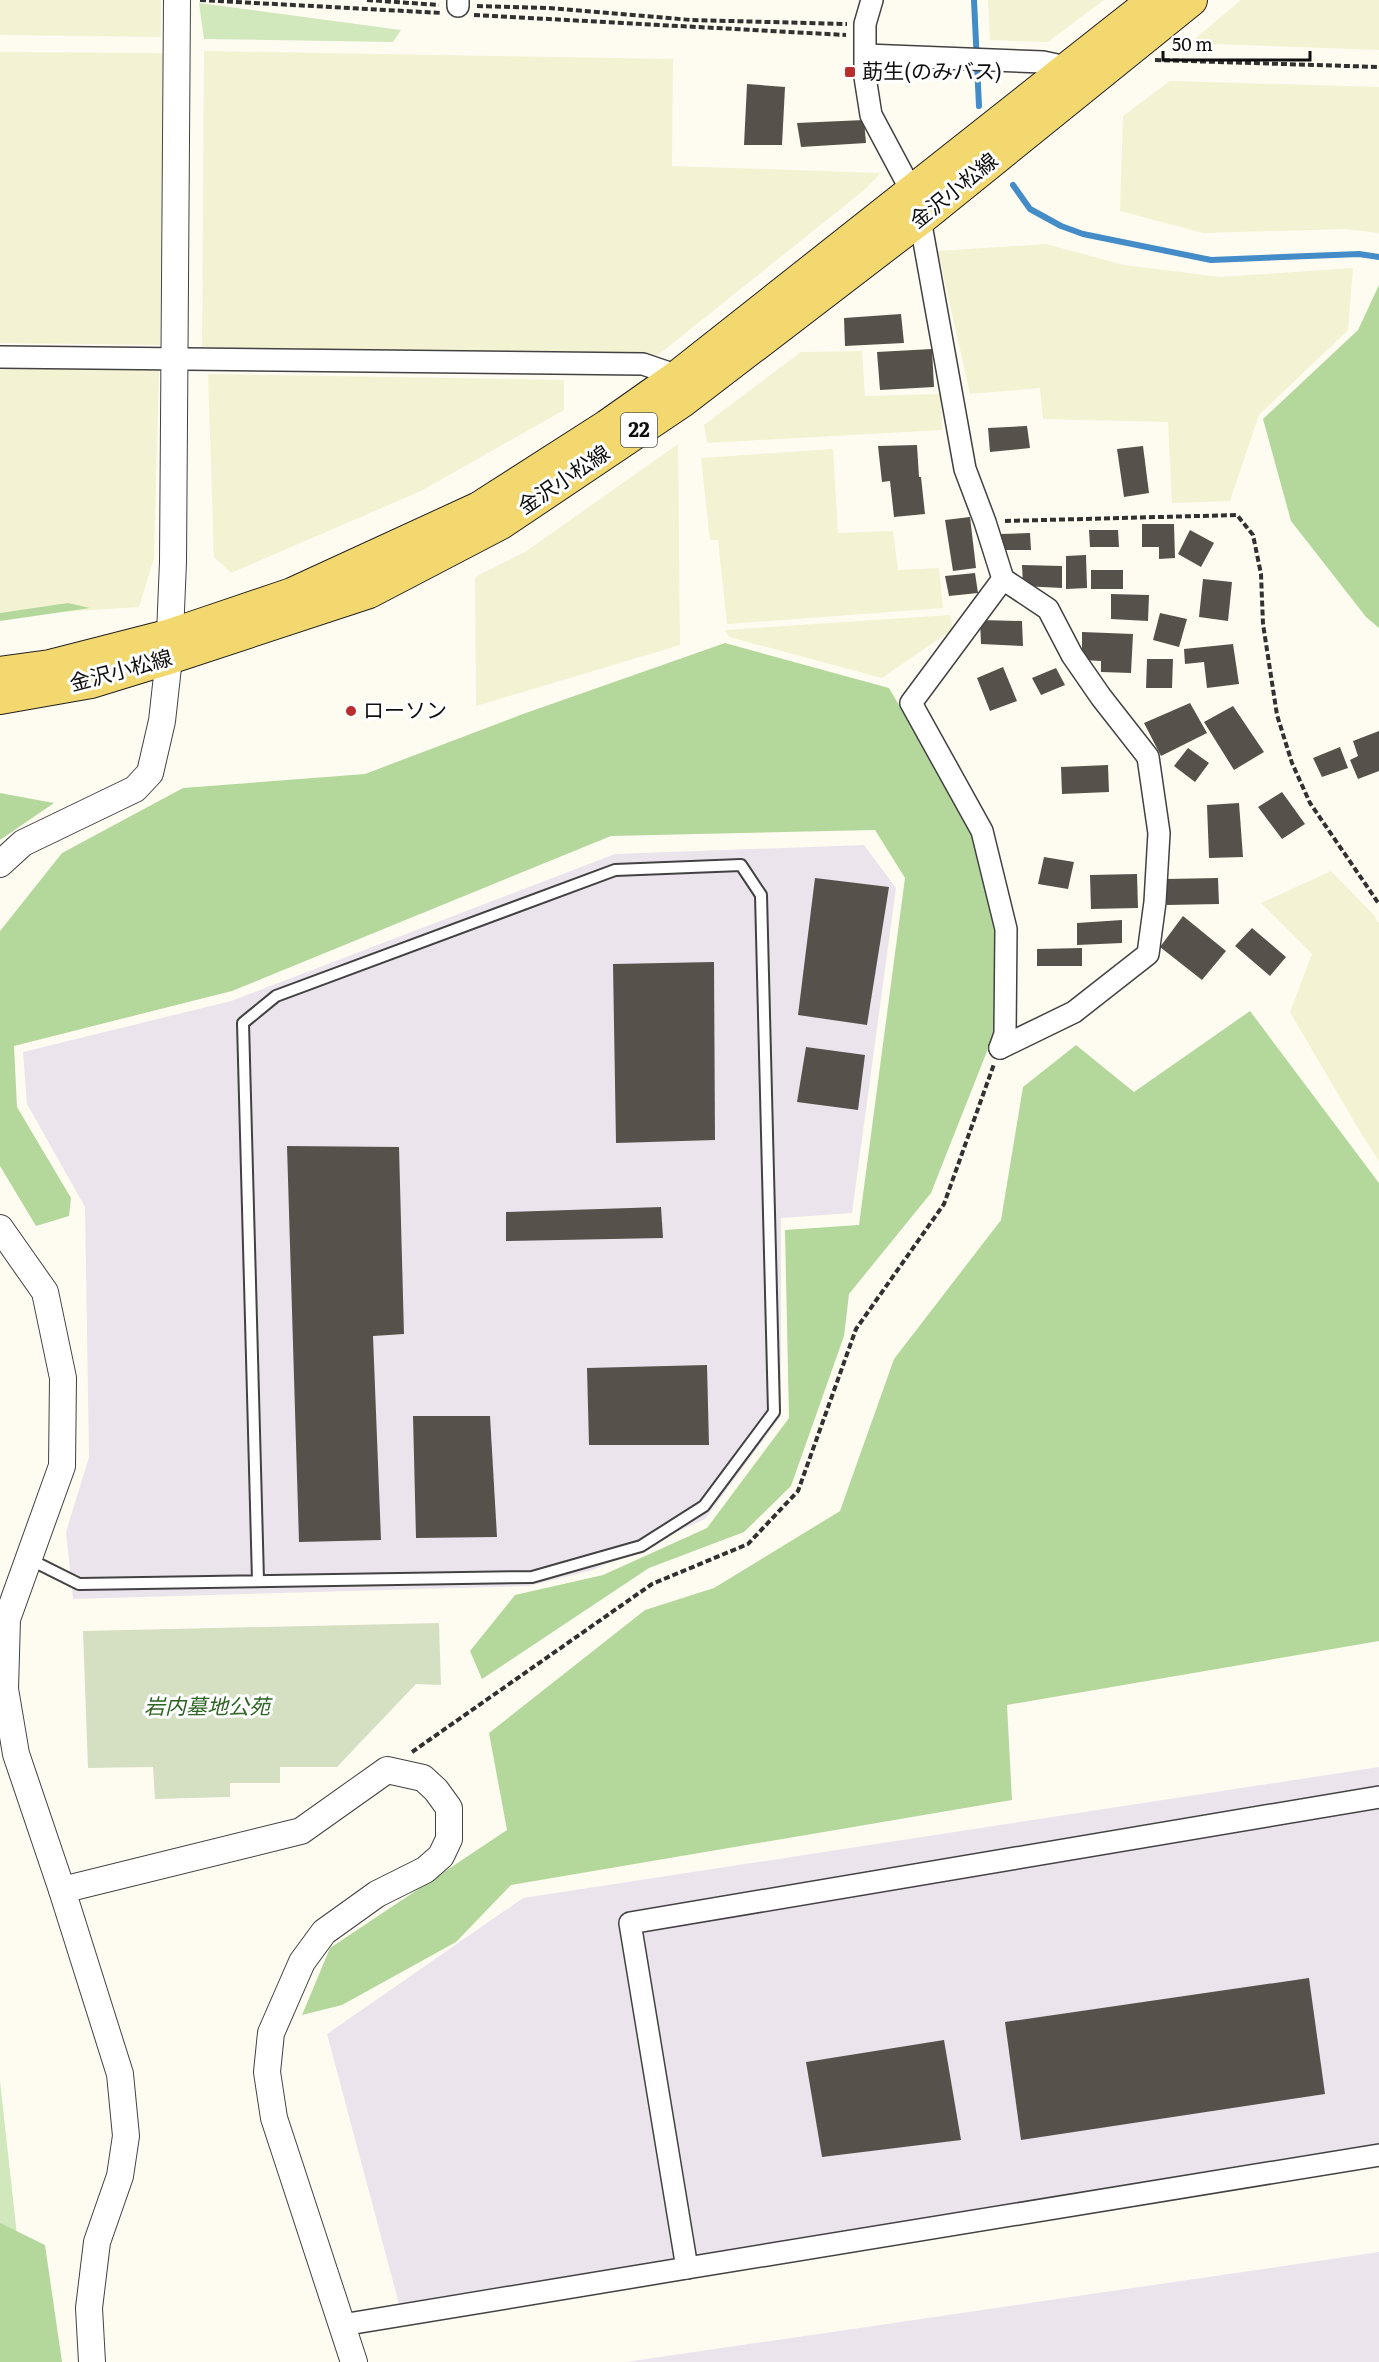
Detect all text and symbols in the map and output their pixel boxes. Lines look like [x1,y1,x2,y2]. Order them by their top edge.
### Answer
scale bar [1163,24,1310,62]
text: 50 m [1172,30,1213,57]
place label: 莇生(のみバス) [862,54,1002,85]
marker: 莇生(のみバス) [843,65,857,79]
street label: 金沢小松線 [902,144,1003,234]
road number: 22 [621,413,657,447]
street label: 金沢小松線 [510,436,615,520]
street label: 金沢小松線 [66,640,175,697]
place label: ローソン [363,693,447,724]
marker: ローソン [344,704,358,718]
park label: 岩内墓地公苑 [144,1689,273,1720]

